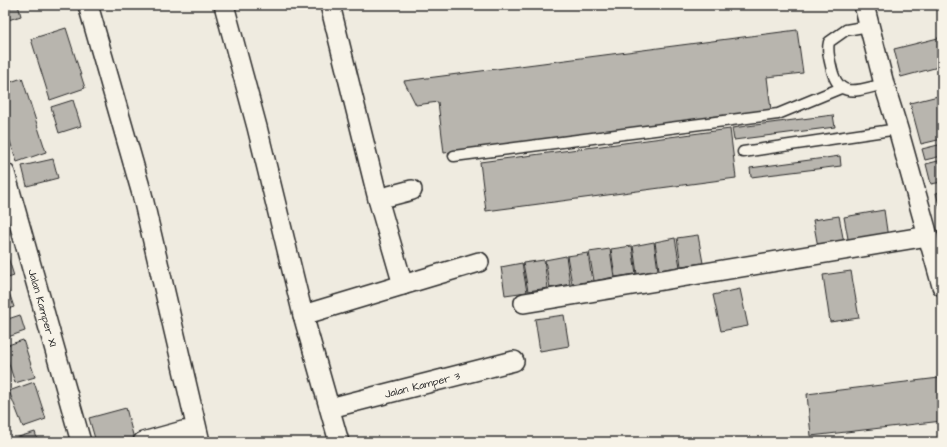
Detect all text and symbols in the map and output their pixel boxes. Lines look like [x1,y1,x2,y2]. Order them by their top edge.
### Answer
street label: Jalan Kamper XI [25,267,61,349]
street label: Jalan Kamper 3 [383,368,462,401]

